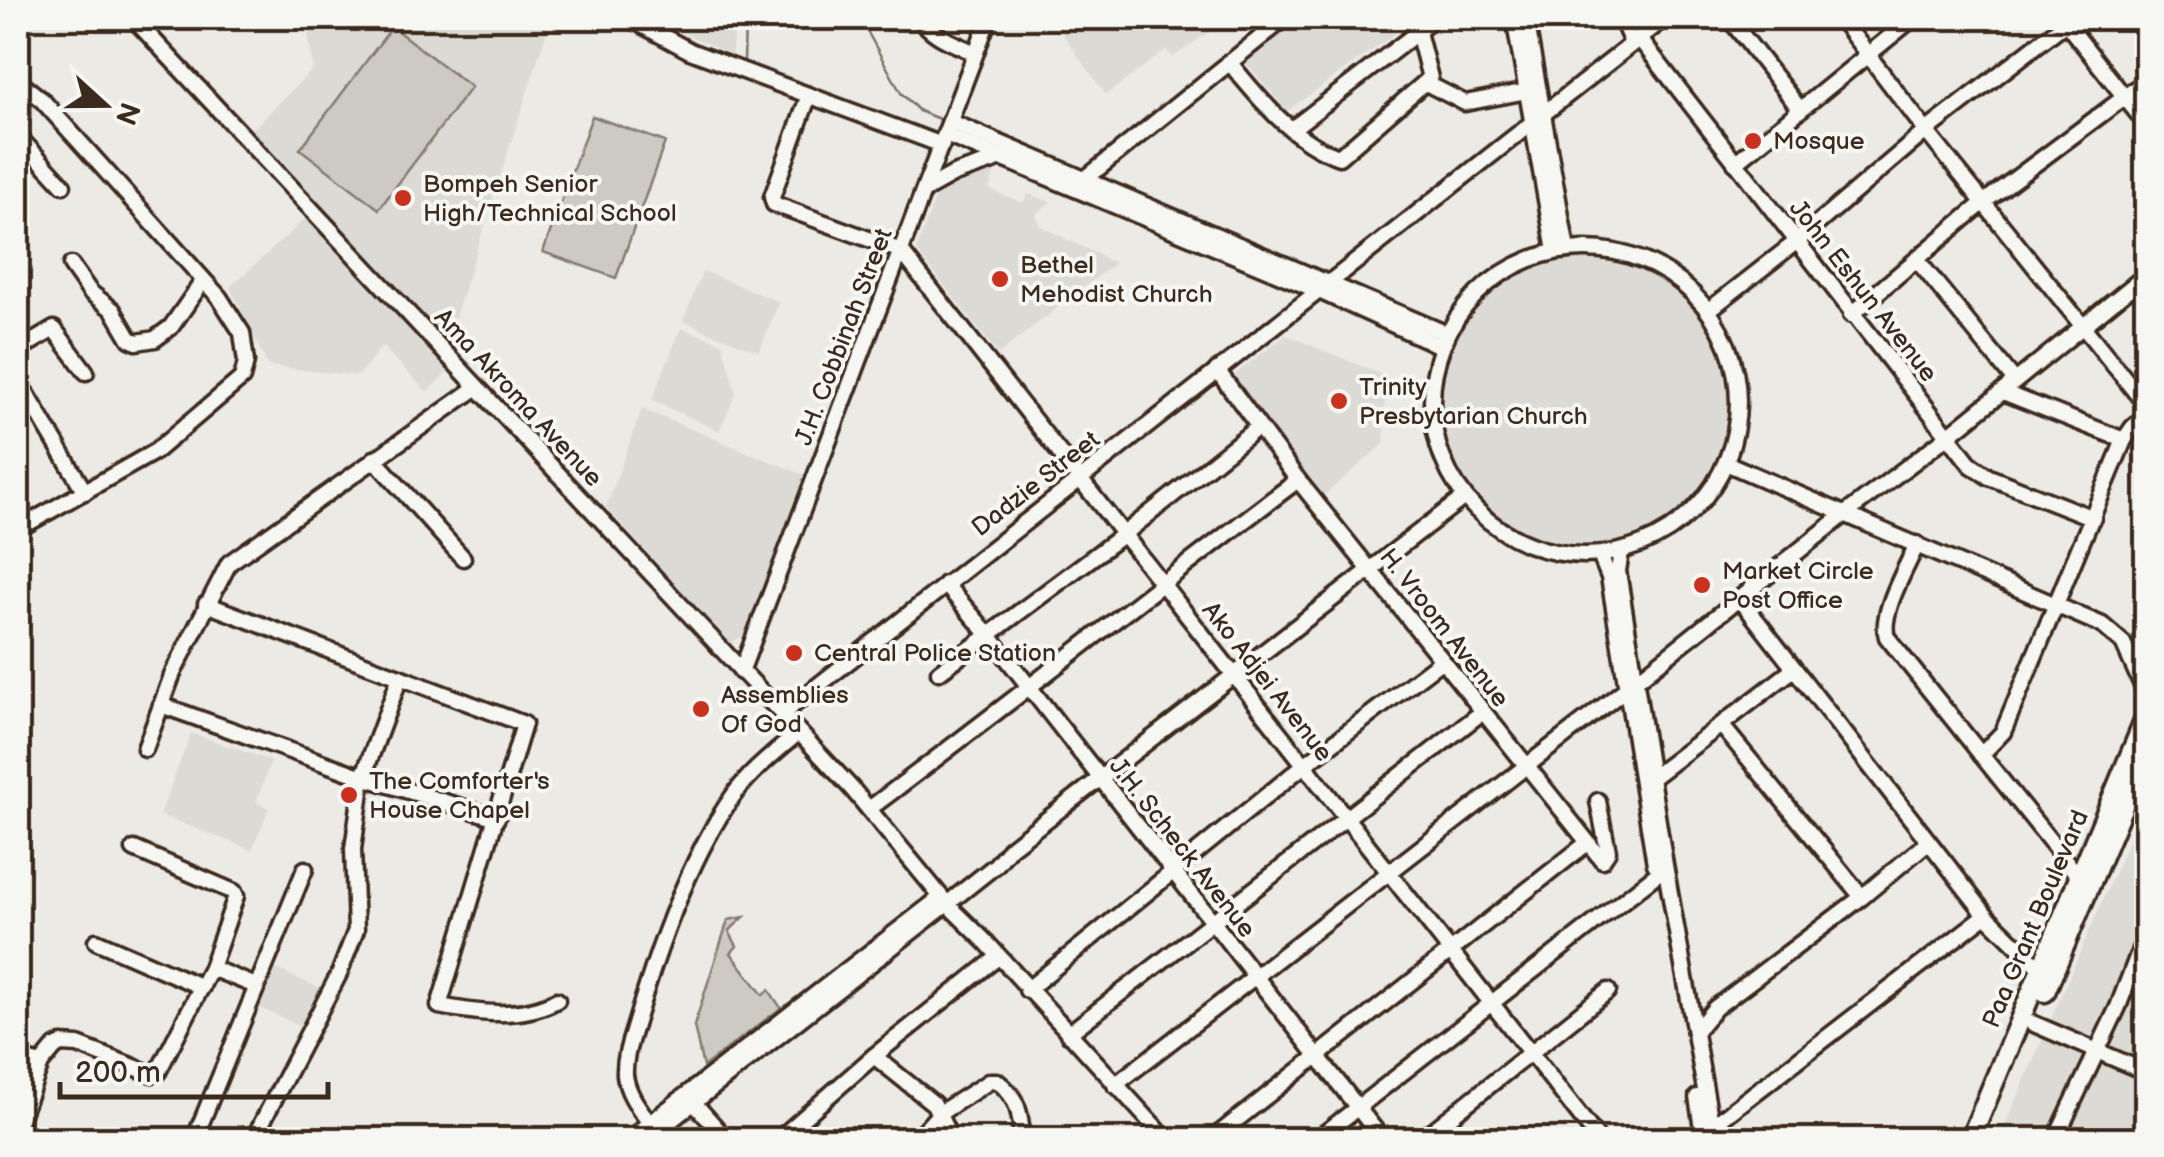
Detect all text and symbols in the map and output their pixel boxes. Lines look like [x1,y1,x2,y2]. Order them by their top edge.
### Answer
north arrow [55,55,155,155]
text: N [108,98,146,129]
place label: Mosque [1773,126,1865,157]
marker: Mosque [1742,130,1764,152]
place label: Bompeh Senior High/Technical School [423,169,676,229]
marker: Bompeh Senior High/Technical School [392,187,414,209]
street label: John Eshun Avenue [1782,194,1944,388]
street label: J.H. Cobbinah Street [788,224,900,450]
place label: Bethel Mehodist Church [1020,250,1212,310]
marker: Bethel Mehodist Church [989,268,1011,290]
street label: Ama Akroma Avenue [427,302,609,494]
place label: Trinity Presbytarian Church [1359,372,1588,432]
marker: Trinity Presbytarian Church [1328,390,1350,412]
street label: Dadzie Street [966,424,1106,544]
street label: H. Vroom Avenue [1372,542,1516,714]
place label: Market Circle Post Office [1722,556,1874,616]
marker: Market Circle Post Office [1691,574,1713,596]
street label: Ako Adjei Avenue [1195,596,1339,768]
place label: Central Police Station [814,638,1056,669]
marker: Central Police Station [783,642,805,664]
place label: Assemblies Of God [721,680,849,740]
marker: Assemblies Of God [690,698,712,720]
street label: J.H. Scheck Avenue [1102,752,1262,944]
place label: The Comforter's House Chapel [369,766,550,826]
marker: The Comforter's House Chapel [338,784,360,806]
street label: Paa Grant Boulevard [1976,805,2096,1033]
scale bar [60,1037,328,1099]
text: 200 m [75,1055,161,1091]

